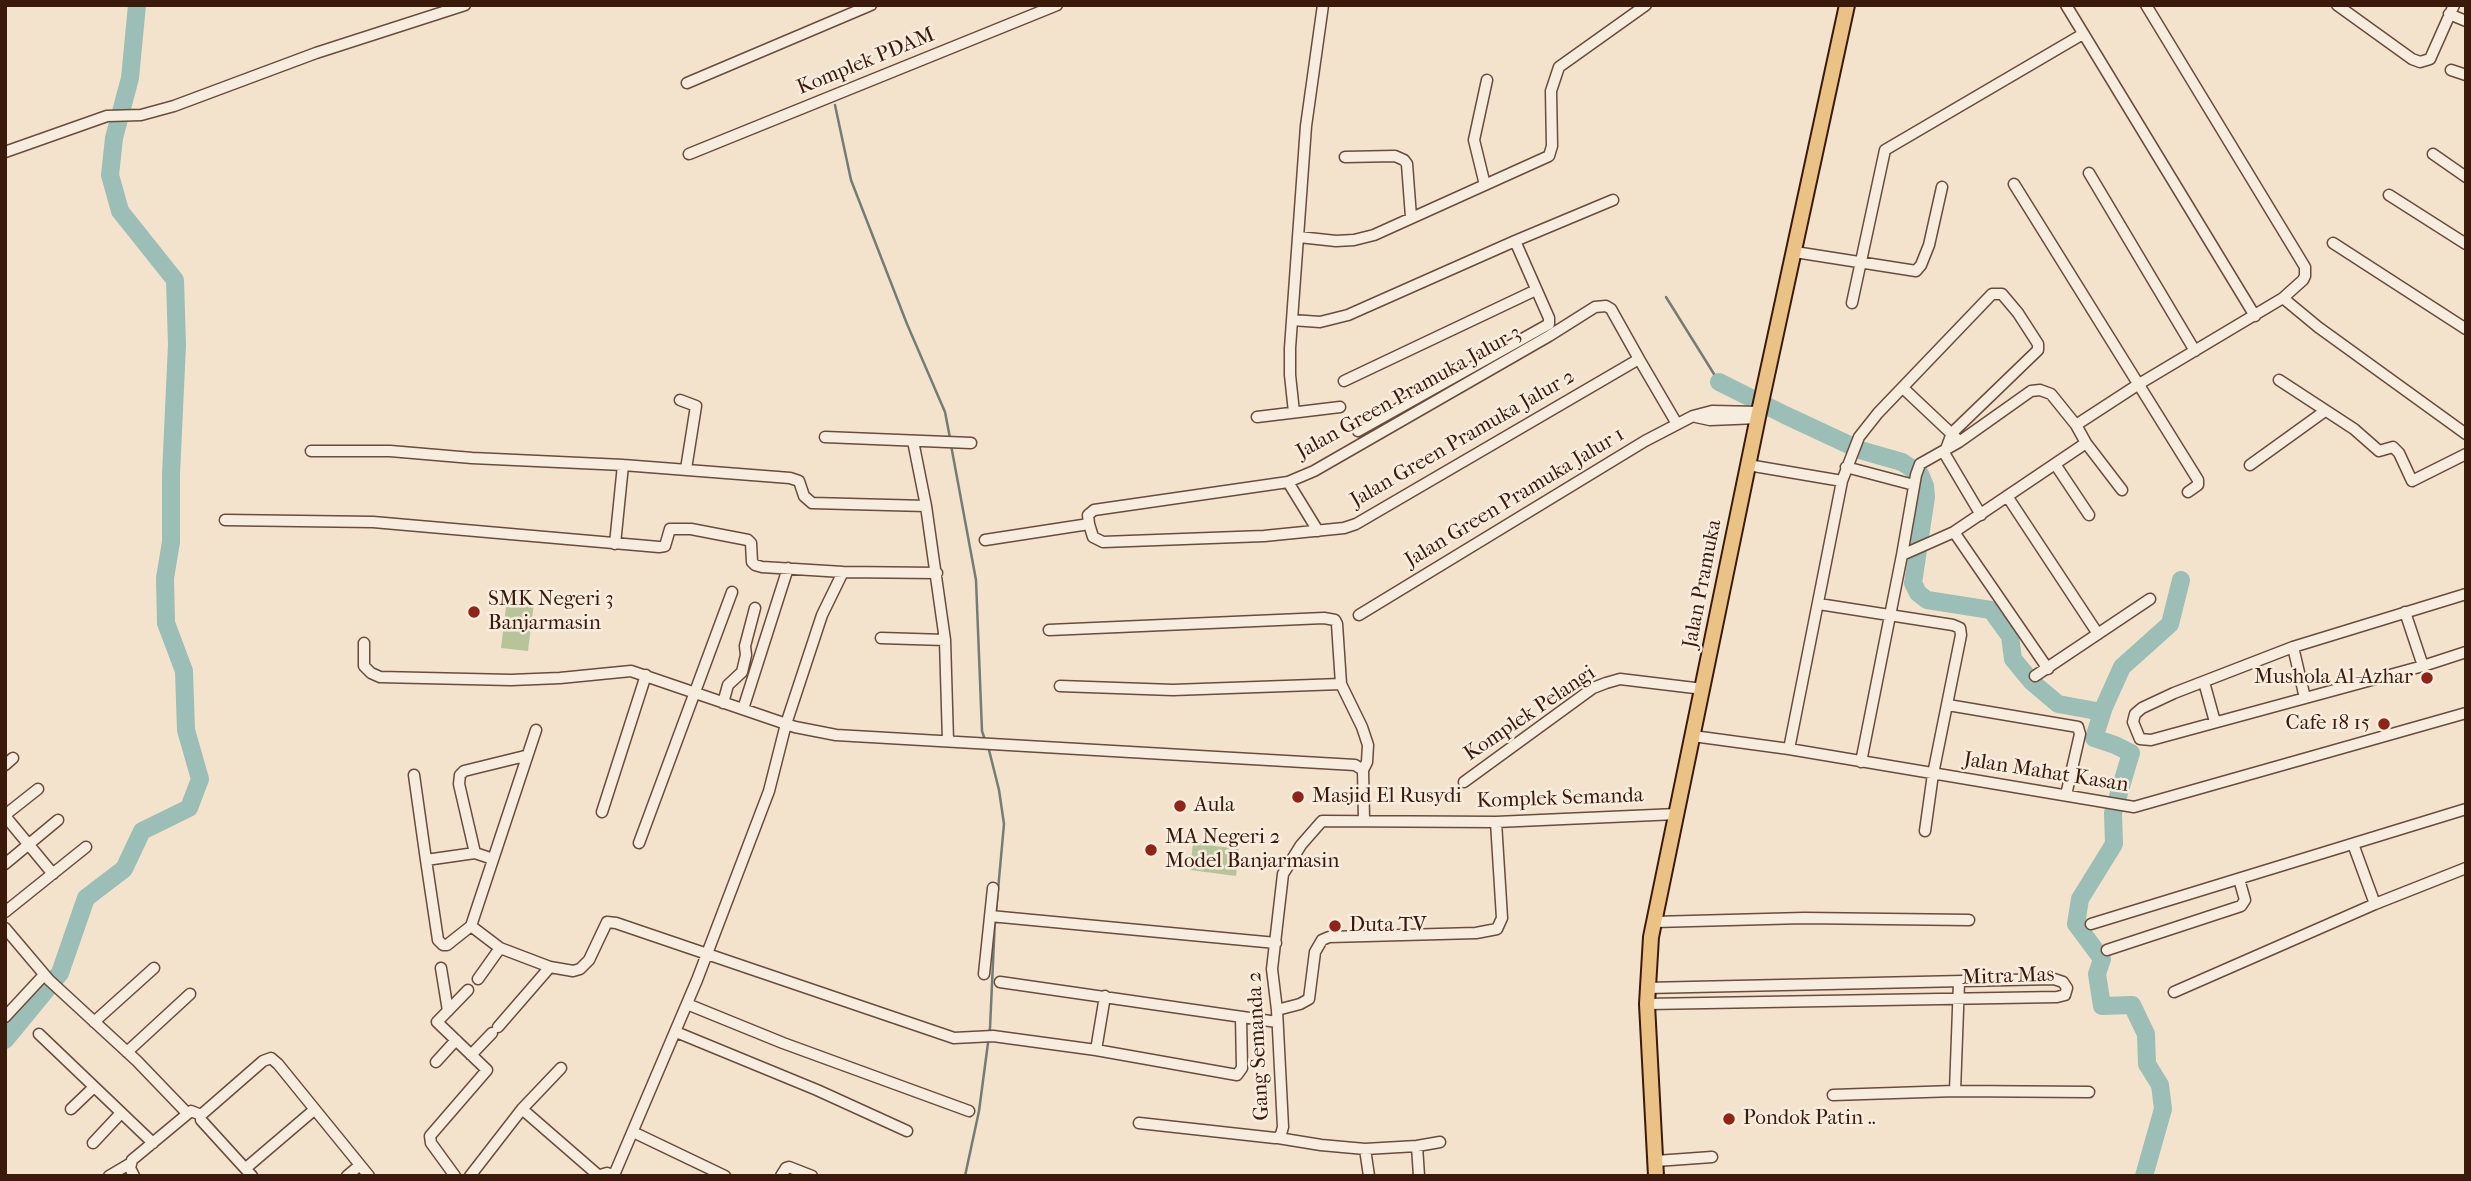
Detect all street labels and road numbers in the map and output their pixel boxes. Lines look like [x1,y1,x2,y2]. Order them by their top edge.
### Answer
street label: Komplek PDAM [793,23,939,101]
street label: Jalan Green Pramuka Jalur 3 [1292,321,1526,465]
street label: Jalan Green Pramuka Jalur 2 [1346,364,1580,514]
street label: Jalan Green Pramuka Jalur 1 [1401,422,1629,574]
street label: Jalan Pramuka [1678,518,1728,650]
street label: Komplek Pelangi [1459,661,1601,767]
street label: Jalan Mahat Kasan [1962,748,2130,798]
street label: Komplek Semanda [1476,783,1644,815]
street label: Mitra Mas [1961,963,2055,991]
street label: Gang Semanda 2 [1243,971,1275,1121]

